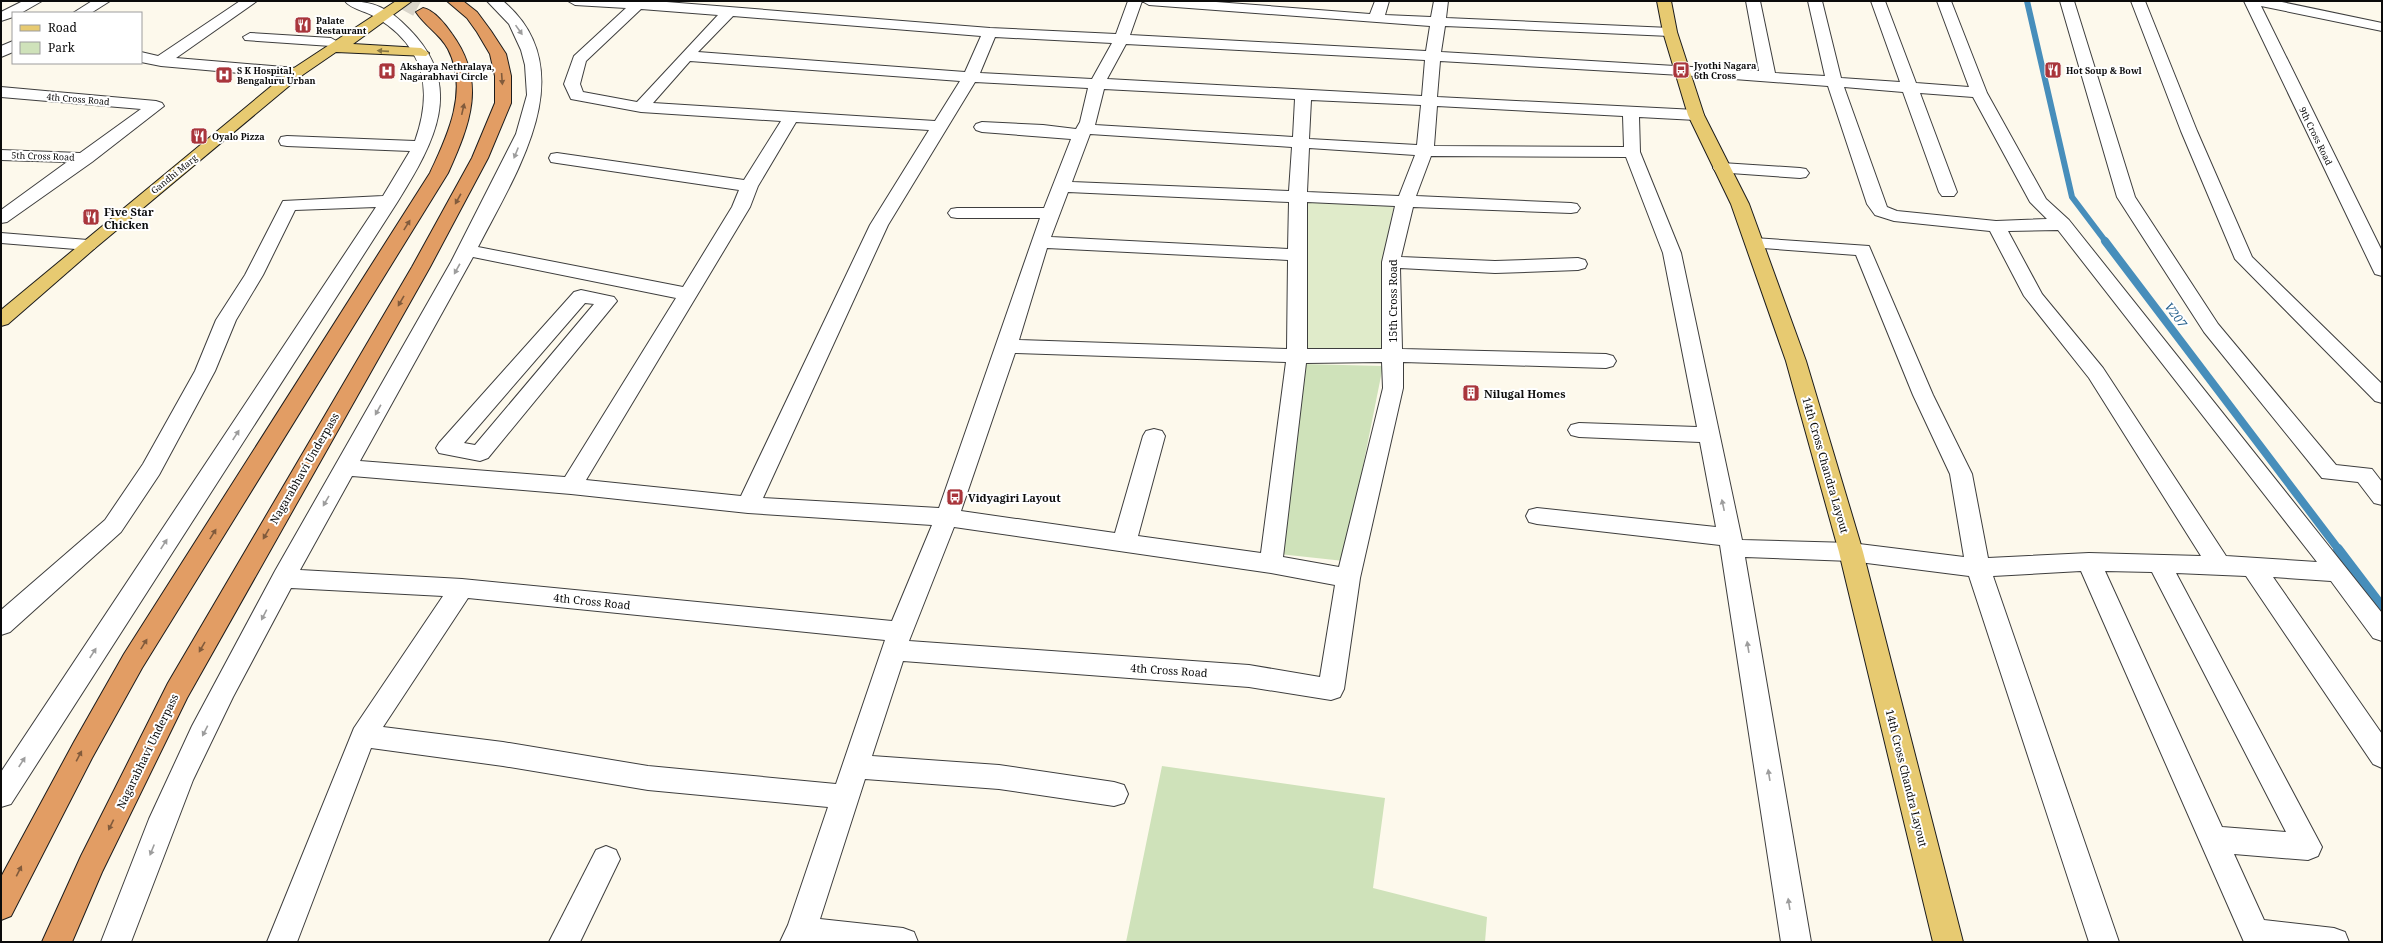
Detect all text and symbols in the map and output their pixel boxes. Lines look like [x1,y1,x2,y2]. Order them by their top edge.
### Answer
legend [12,12,142,64]
place label: Palate Restaurant [316,14,367,37]
restaurant icon: Palate Restaurant [293,15,313,35]
text: Road [48,19,78,36]
one-way arrow [515,25,523,36]
text: Park [48,39,76,56]
one-way arrow [377,47,389,54]
place label: Jyothi Nagara 6th Cross [1693,59,1757,82]
place label: Akshaya Nethralaya, Nagarabhavi Circle [400,60,495,83]
bus stop icon: Jyothi Nagara 6th Cross [1671,60,1691,80]
restaurant icon: Hot Soup & Bowl [2043,60,2063,80]
hospital icon: Akshaya Nethralaya, Nagarabhavi Circle [377,61,397,81]
place label: S K Hospital, Bengaluru Urban [237,64,316,87]
place label: Hot Soup & Bowl [2066,64,2143,77]
hospital icon: S K Hospital, Bengaluru Urban [214,65,234,85]
one-way arrow [499,73,506,85]
street label: 4th Cross Road [46,90,111,108]
one-way arrow [461,102,467,115]
street label: 9th Cross Road [2296,105,2336,168]
restaurant icon: Oyalo Pizza [189,126,209,146]
place label: Oyalo Pizza [212,130,265,143]
street label: 5th Cross Road [11,148,75,164]
one-way arrow [512,148,518,160]
street label: Gandhi Marg [148,151,200,197]
one-way arrow [455,193,461,204]
place label: Five Star Chicken [104,204,154,232]
restaurant icon: Five Star Chicken [81,207,101,227]
one-way arrow [403,220,411,230]
street label: 15th Cross Road [1385,259,1400,343]
one-way arrow [454,264,461,275]
one-way arrow [398,295,405,307]
water label: V207 [2161,299,2191,332]
building icon: Nilugal Homes [1461,383,1481,403]
place label: Nilugal Homes [1484,386,1565,401]
street label: 14th Cross Chandra Layout [1799,395,1853,535]
one-way arrow [375,404,382,416]
street label: Nagarabhavi Underpass [266,410,342,526]
one-way arrow [232,430,239,441]
bus stop icon: Vidyagiri Layout [945,487,965,507]
place label: Vidyagiri Layout [968,490,1061,505]
one-way arrow [323,496,330,507]
one-way arrow [1720,499,1726,511]
one-way arrow [263,528,270,540]
one-way arrow [209,529,217,539]
one-way arrow [161,538,168,550]
street label: 4th Cross Road [553,589,632,613]
one-way arrow [261,610,267,621]
one-way arrow [140,639,148,649]
one-way arrow [198,641,205,653]
one-way arrow [1744,641,1750,653]
one-way arrow [89,648,97,658]
street label: 4th Cross Road [1130,660,1208,680]
street label: Nagarabhavi Underpass [113,691,181,811]
street label: 14th Cross Chandra Layout [1883,708,1931,848]
one-way arrow [202,725,208,737]
one-way arrow [76,751,82,762]
one-way arrow [18,757,26,767]
one-way arrow [1765,769,1771,781]
one-way arrow [108,820,114,831]
one-way arrow [149,844,155,856]
one-way arrow [15,866,22,877]
one-way arrow [1786,897,1792,910]

